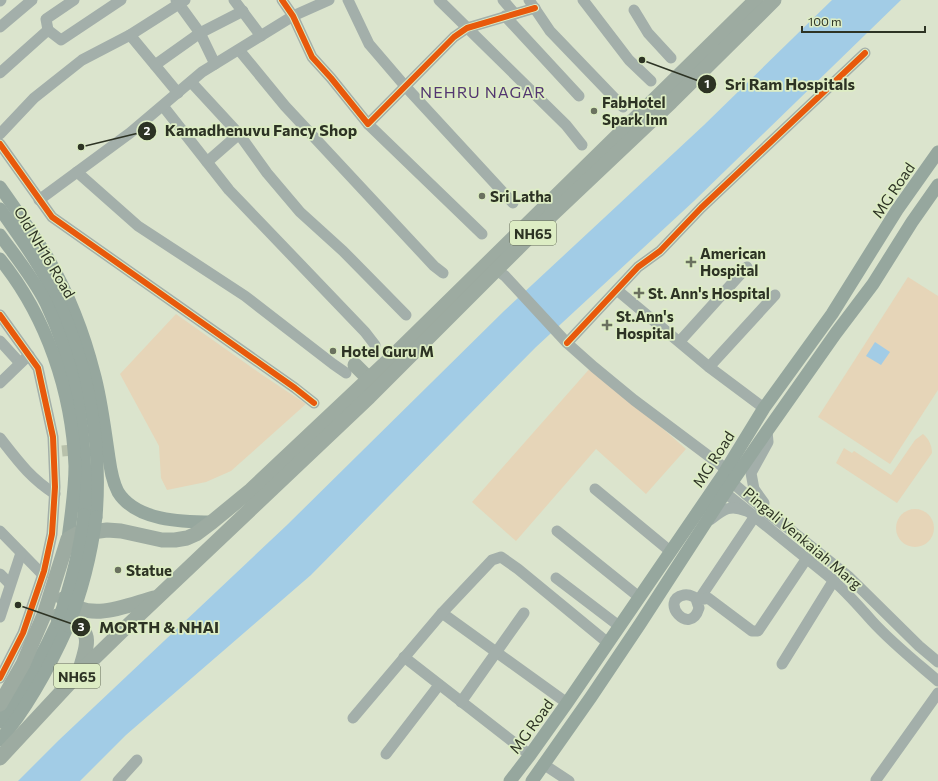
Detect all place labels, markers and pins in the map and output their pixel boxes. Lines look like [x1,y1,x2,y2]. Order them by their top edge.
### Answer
callout: Sri Ram Hospitals [697,70,863,98]
place label: FabHotel Spark Inn [602,93,668,128]
marker: FabHotel Spark Inn [589,106,599,116]
callout: Kamadhenuvu Fancy Shop [137,117,365,145]
place label: Sri Latha [490,187,552,205]
marker: Sri Latha [477,191,487,201]
place label: American Hospital [700,244,766,279]
marker: American Hospital [685,256,697,268]
place label: St. Ann's Hospital [648,284,770,302]
marker: St. Ann's Hospital [633,287,645,299]
place label: St.Ann's Hospital [616,307,674,342]
marker: St.Ann's Hospital [601,319,613,331]
place label: Hotel Guru M [341,342,434,360]
marker: Hotel Guru M [328,346,338,356]
place label: Statue [126,561,172,579]
marker: Statue [113,565,123,575]
callout: MORTH & NHAI [71,613,227,641]

